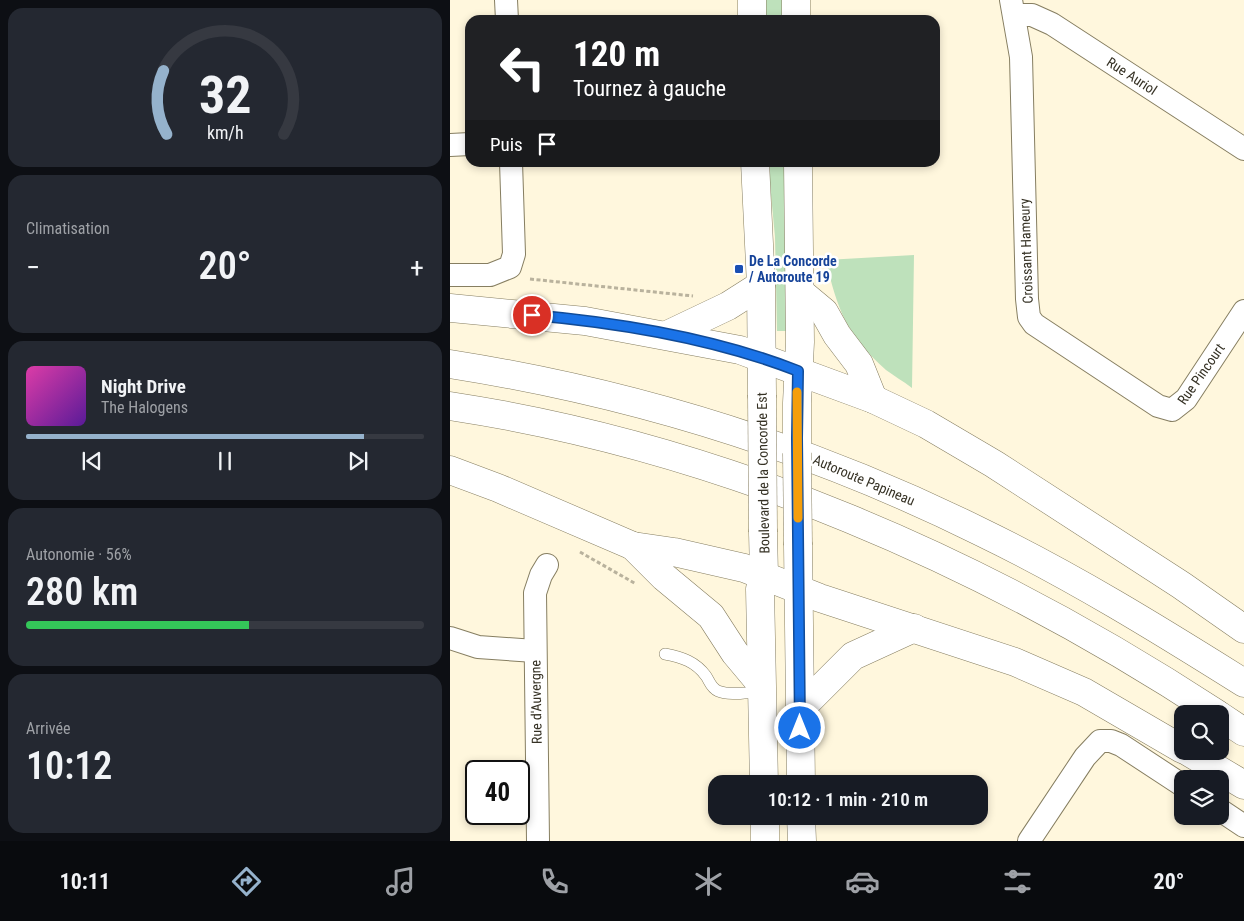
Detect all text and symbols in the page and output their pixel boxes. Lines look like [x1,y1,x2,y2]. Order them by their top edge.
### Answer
text: 120 m [573,34,660,75]
icon: left [490,35,555,100]
street label: Rue Auriol [1104,54,1160,98]
text: 32 [199,65,251,126]
text: Tournez à gauche [573,76,726,101]
text: km/h [207,122,243,143]
icon: arrive [533,130,561,158]
text: Puis [490,133,523,156]
street label: Croissant Hameury [1016,198,1036,304]
text: Climatisation [26,219,110,238]
text: 20° [199,244,251,288]
text: − [26,251,40,284]
text: + [410,251,424,284]
place label: De La Concorde / Autoroute 19 [749,253,837,285]
marker: De La Concorde / Autoroute 19 [733,263,745,275]
pin [511,294,553,336]
icon: arrive [518,301,546,329]
street label: Rue Pincourt [1174,340,1228,408]
text: Night Drive [101,375,186,398]
street label: Boulevard de la Concorde Est [754,392,772,554]
text: The Halogens [101,398,188,417]
icon: previous [78,447,106,475]
icon: pause [211,447,239,475]
icon: next [344,447,372,475]
street label: Autoroute Papineau [811,451,917,509]
text: Autonomie · 56% [26,545,132,564]
text: 280 km [26,570,138,614]
street label: Rue d'Auvergne [527,659,545,744]
position arrow [773,701,825,753]
map controls [1174,705,1229,825]
button: search [1174,705,1229,760]
text: Arrivée [26,719,70,738]
text: 10:12 [26,744,112,788]
speed limit sign: 40 [465,760,530,825]
button: layers [1174,770,1229,825]
text: 10:12 · 1 min · 210 m [768,788,928,811]
icon: directions [229,864,264,899]
icon: music [383,864,418,899]
icon: phone [537,864,572,899]
icon: climate [691,864,726,899]
icon: car [845,864,880,899]
icon: filters [1000,864,1035,899]
text: 10:11 [60,869,110,894]
text: 20° [1154,869,1184,894]

